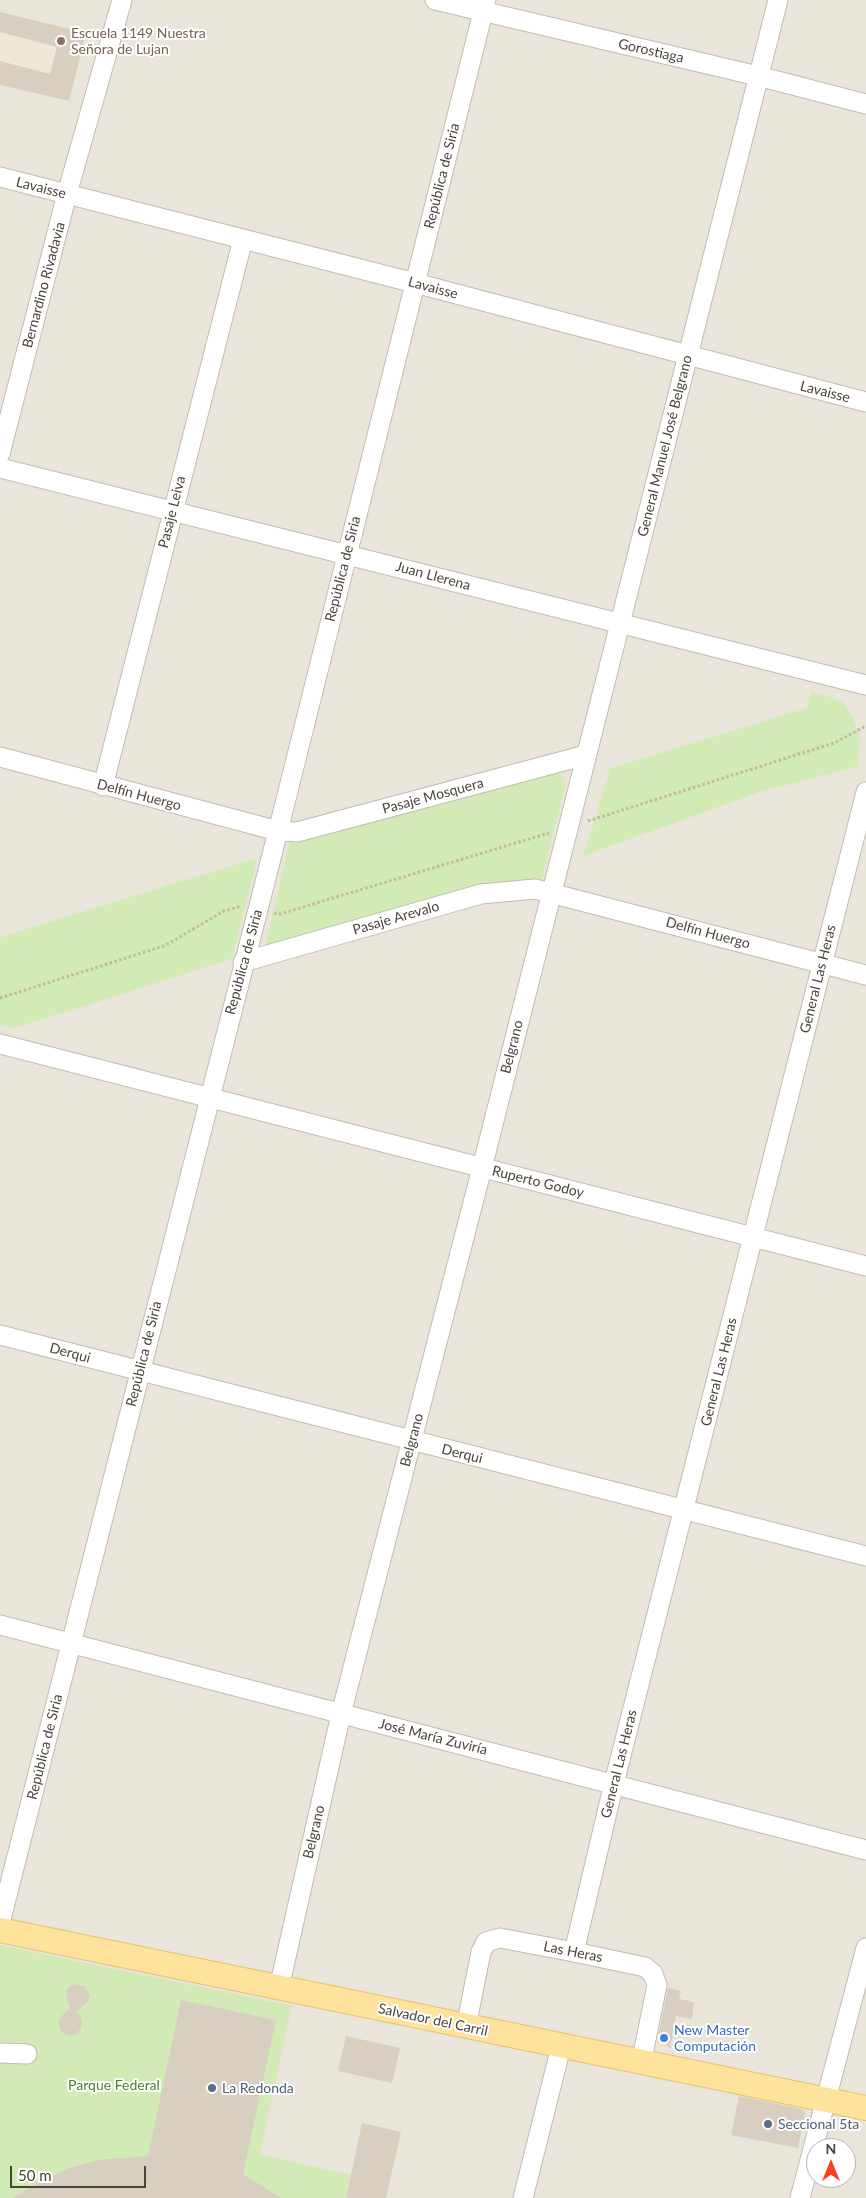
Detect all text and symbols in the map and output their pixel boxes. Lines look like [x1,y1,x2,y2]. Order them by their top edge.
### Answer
place label: Escuela 1149 Nuestra Señora de Lujan [71,25,206,58]
marker: Escuela 1149 Nuestra Señora de Lujan [55,35,67,47]
street label: Gorostiaga [617,35,685,67]
street label: República de Siria [421,121,463,231]
street label: Lavaisse [14,174,68,202]
street label: Bernardino Rivadavia [19,220,69,350]
street label: Lavaisse [406,273,460,303]
street label: General Manuel José Belgrano [634,354,696,538]
street label: Lavaisse [798,378,852,406]
street label: Pasaje Leiva [155,474,189,550]
street label: República de Siria [322,514,364,624]
street label: Juan Llerena [394,558,472,594]
street label: Pasaje Mosquera [380,774,486,818]
street label: Delfín Huergo [95,776,183,814]
street label: Pasaje Arevalo [351,898,441,938]
street label: República de Siria [222,908,266,1016]
street label: Delfín Huergo [664,914,752,952]
street label: General Las Heras [796,923,840,1035]
street label: Belgrano [497,1018,527,1076]
street label: Ruperto Godoy [490,1162,586,1202]
street label: República de Siria [123,1299,165,1409]
street label: General Las Heras [697,1316,741,1428]
street label: Derqui [48,1339,92,1367]
street label: Belgrano [397,1411,427,1469]
street label: Derqui [440,1441,484,1467]
street label: República de Siria [24,1692,66,1802]
street label: General Las Heras [597,1708,641,1820]
street label: José María Zuviría [377,1715,489,1759]
street label: Belgrano [300,1804,328,1860]
street label: Las Heras [542,1938,604,1966]
street label: Salvador del Carril [377,2000,489,2040]
place label: New Master Computación [674,2022,756,2054]
marker: New Master Computación [658,2032,670,2044]
park label: Parque Federal [68,2077,160,2093]
place label: La Redonda [222,2080,294,2096]
marker: La Redonda [206,2082,218,2094]
place label: Seccional 5ta [778,2116,859,2132]
marker: Seccional 5ta [762,2118,774,2130]
north arrow [806,2138,856,2188]
text: N [826,2140,836,2157]
scale bar [12,2156,149,2188]
text: 50 m [18,2166,52,2184]

